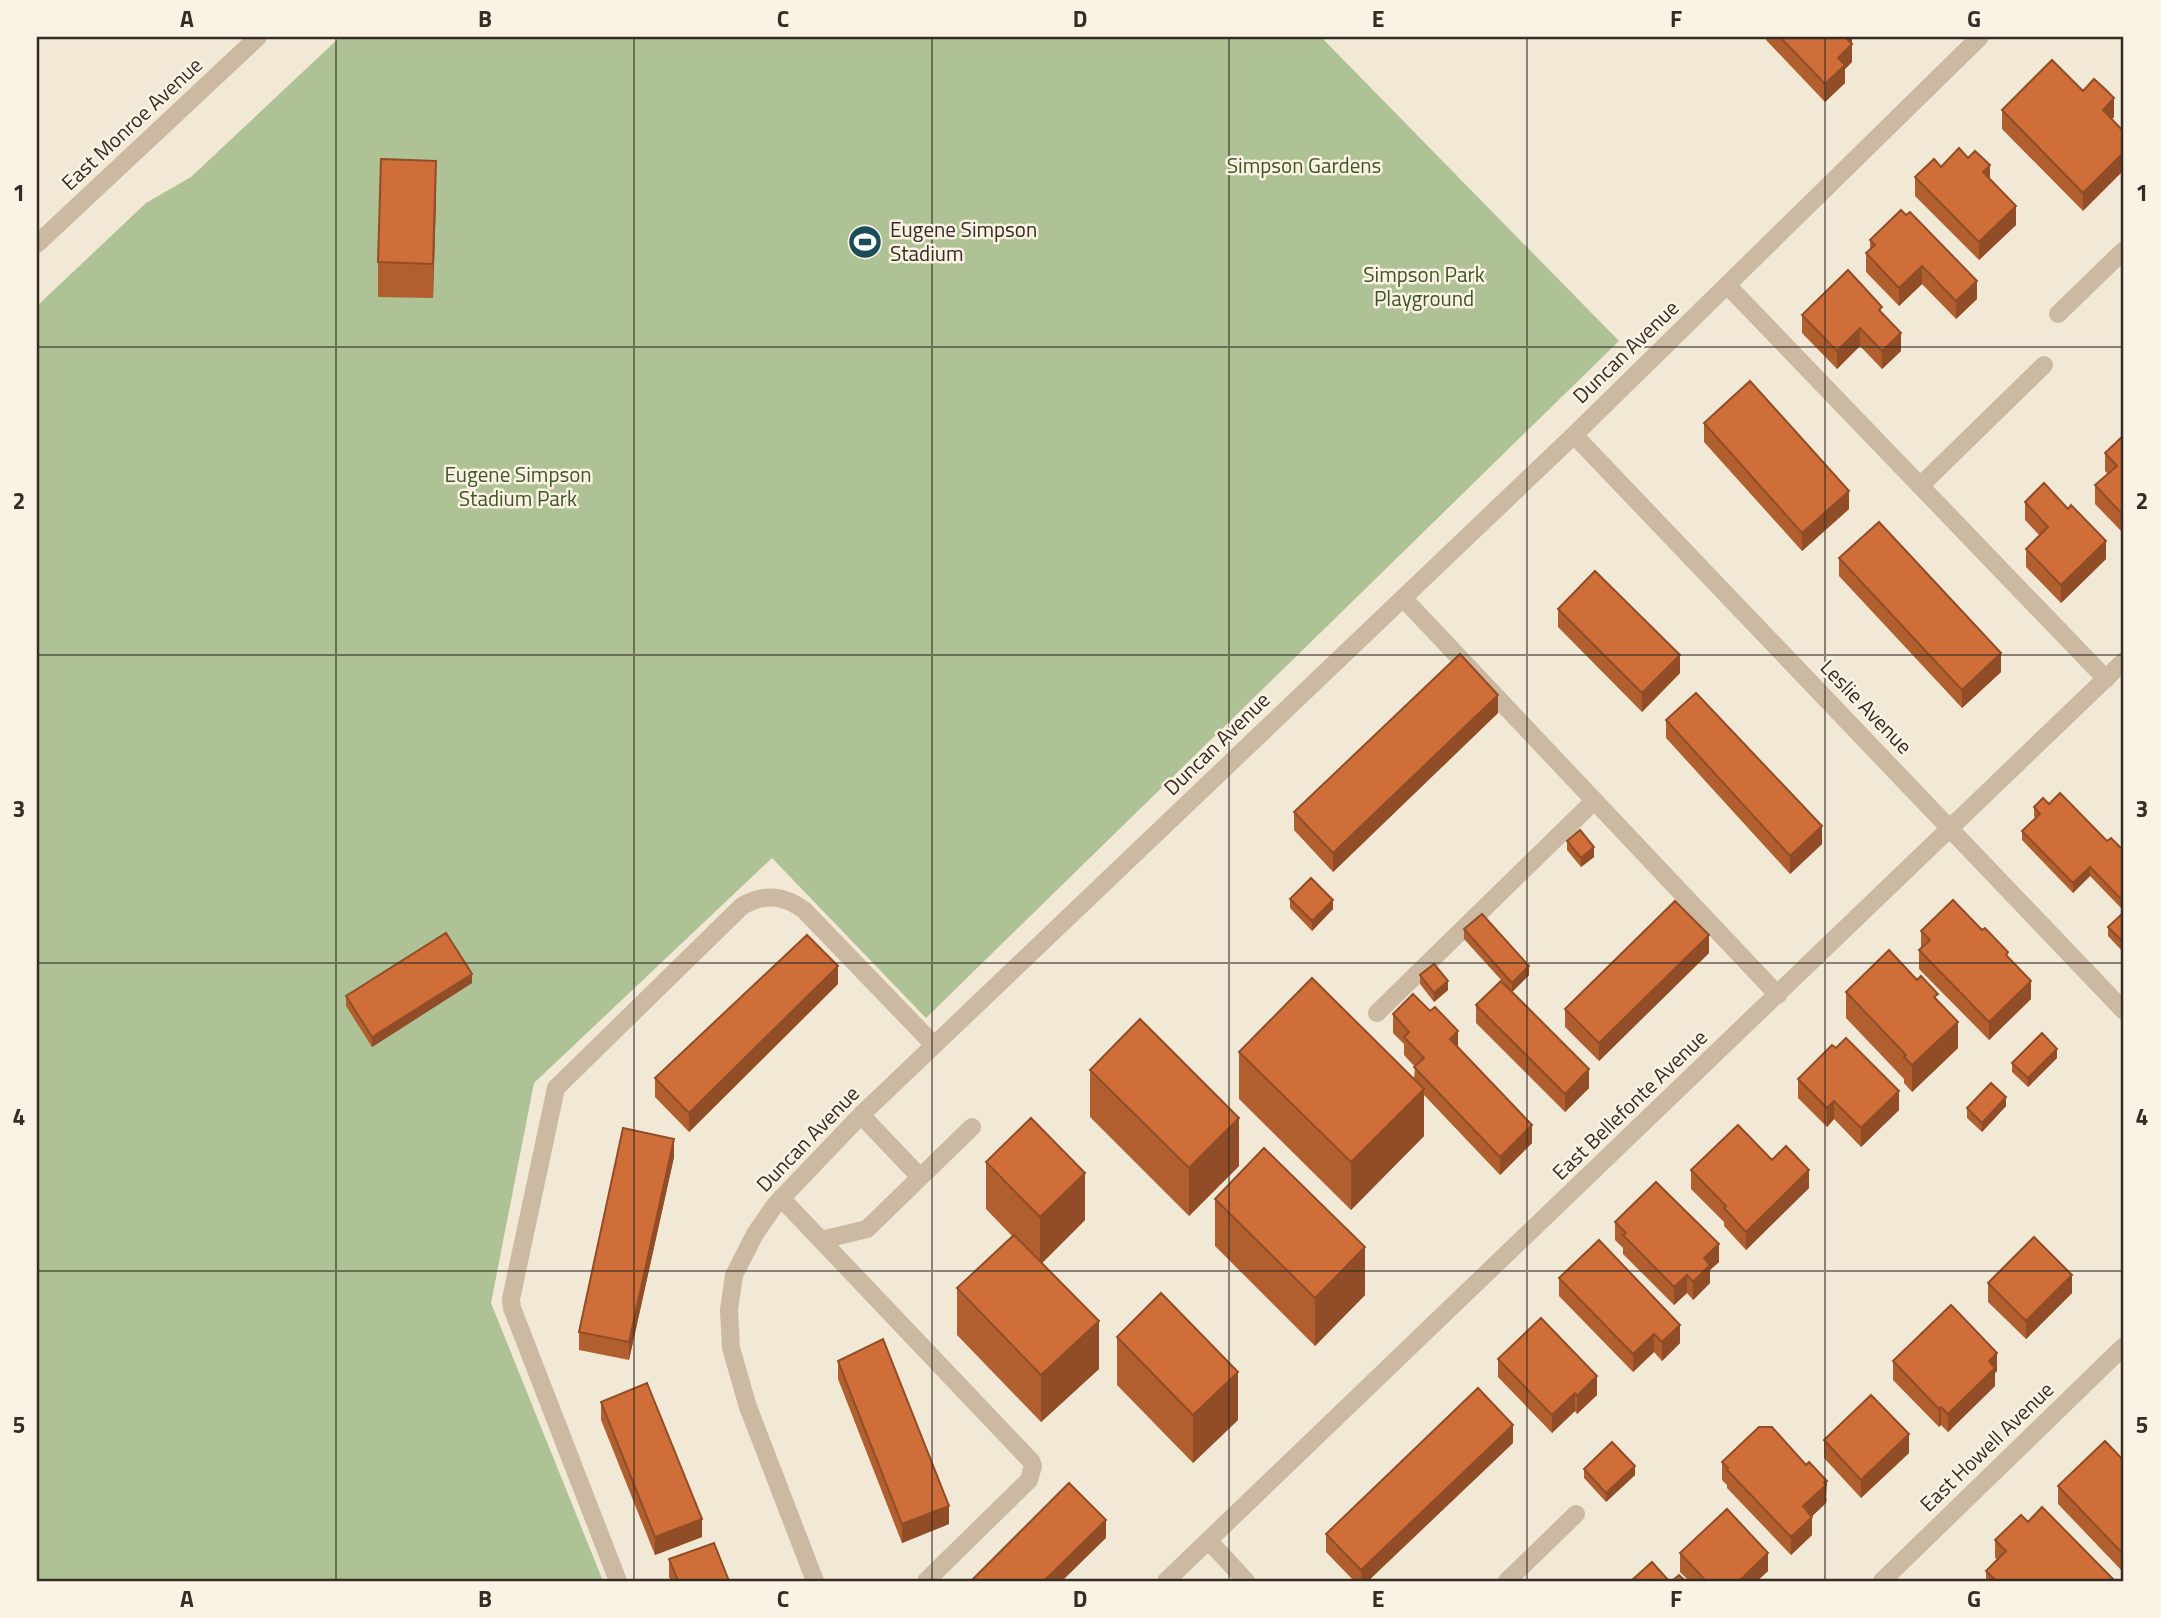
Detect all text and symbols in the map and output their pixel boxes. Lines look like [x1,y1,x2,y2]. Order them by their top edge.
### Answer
text: A [180,1,194,36]
text: B [478,1,492,36]
text: C [777,1,789,36]
text: D [1073,1,1087,36]
text: E [1372,1,1384,36]
text: F [1670,1,1682,36]
text: G [1967,1,1981,36]
street label: East Monroe Avenue [54,49,209,197]
park label: Simpson Gardens [1227,149,1381,181]
text: 1 [13,175,25,210]
text: 1 [2136,175,2148,210]
place label: Eugene Simpson Stadium [890,213,1037,269]
sports icon: Eugene Simpson Stadium [846,223,884,261]
park label: Simpson Park Playground [1363,258,1485,314]
street label: Duncan Avenue [1565,292,1686,410]
park label: Eugene Simpson Stadium Park [444,458,592,514]
text: 2 [13,483,25,518]
text: 2 [2136,483,2148,518]
street label: Leslie Avenue [1813,652,1920,761]
street label: Duncan Avenue [1156,684,1277,802]
text: 3 [13,791,25,826]
text: 3 [2136,791,2148,826]
street label: East Bellefonte Avenue [1544,1022,1714,1187]
street label: Duncan Avenue [748,1078,866,1199]
text: 4 [13,1099,25,1134]
text: 4 [2136,1099,2148,1134]
street label: East Howell Avenue [1912,1374,2061,1519]
text: 5 [13,1407,25,1442]
text: 5 [2136,1407,2148,1442]
text: A [180,1581,194,1616]
text: B [478,1581,492,1616]
text: C [777,1581,789,1616]
text: D [1073,1581,1087,1616]
text: E [1372,1581,1384,1616]
text: F [1670,1581,1682,1616]
text: G [1967,1581,1981,1616]

